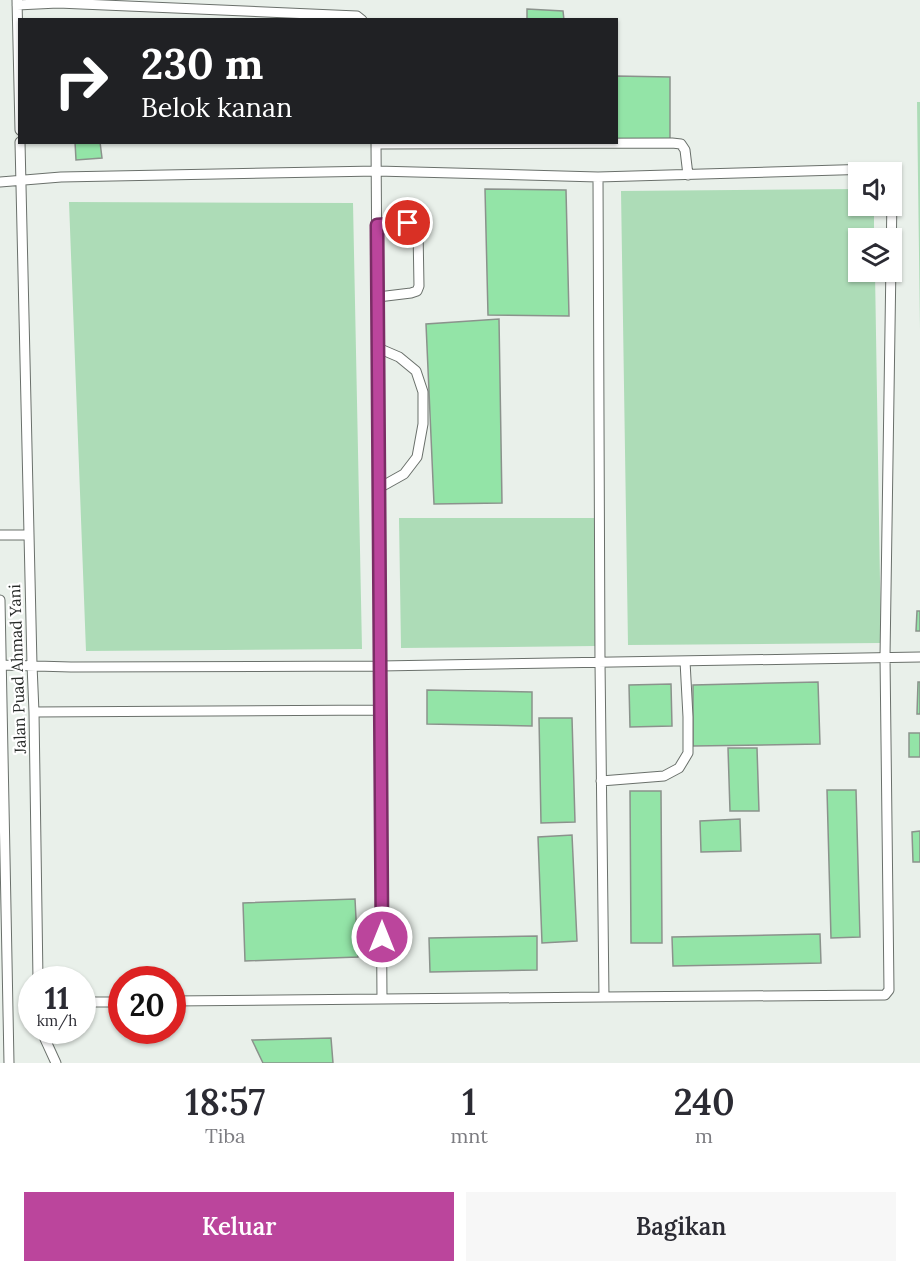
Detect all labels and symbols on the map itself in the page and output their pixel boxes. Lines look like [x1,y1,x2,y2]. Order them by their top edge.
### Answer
pin [382,197,433,248]
street label: Jalan Puad Ahmad Yani [4,584,30,755]
position arrow [350,905,414,969]
speed limit sign: 20 [108,966,186,1044]

